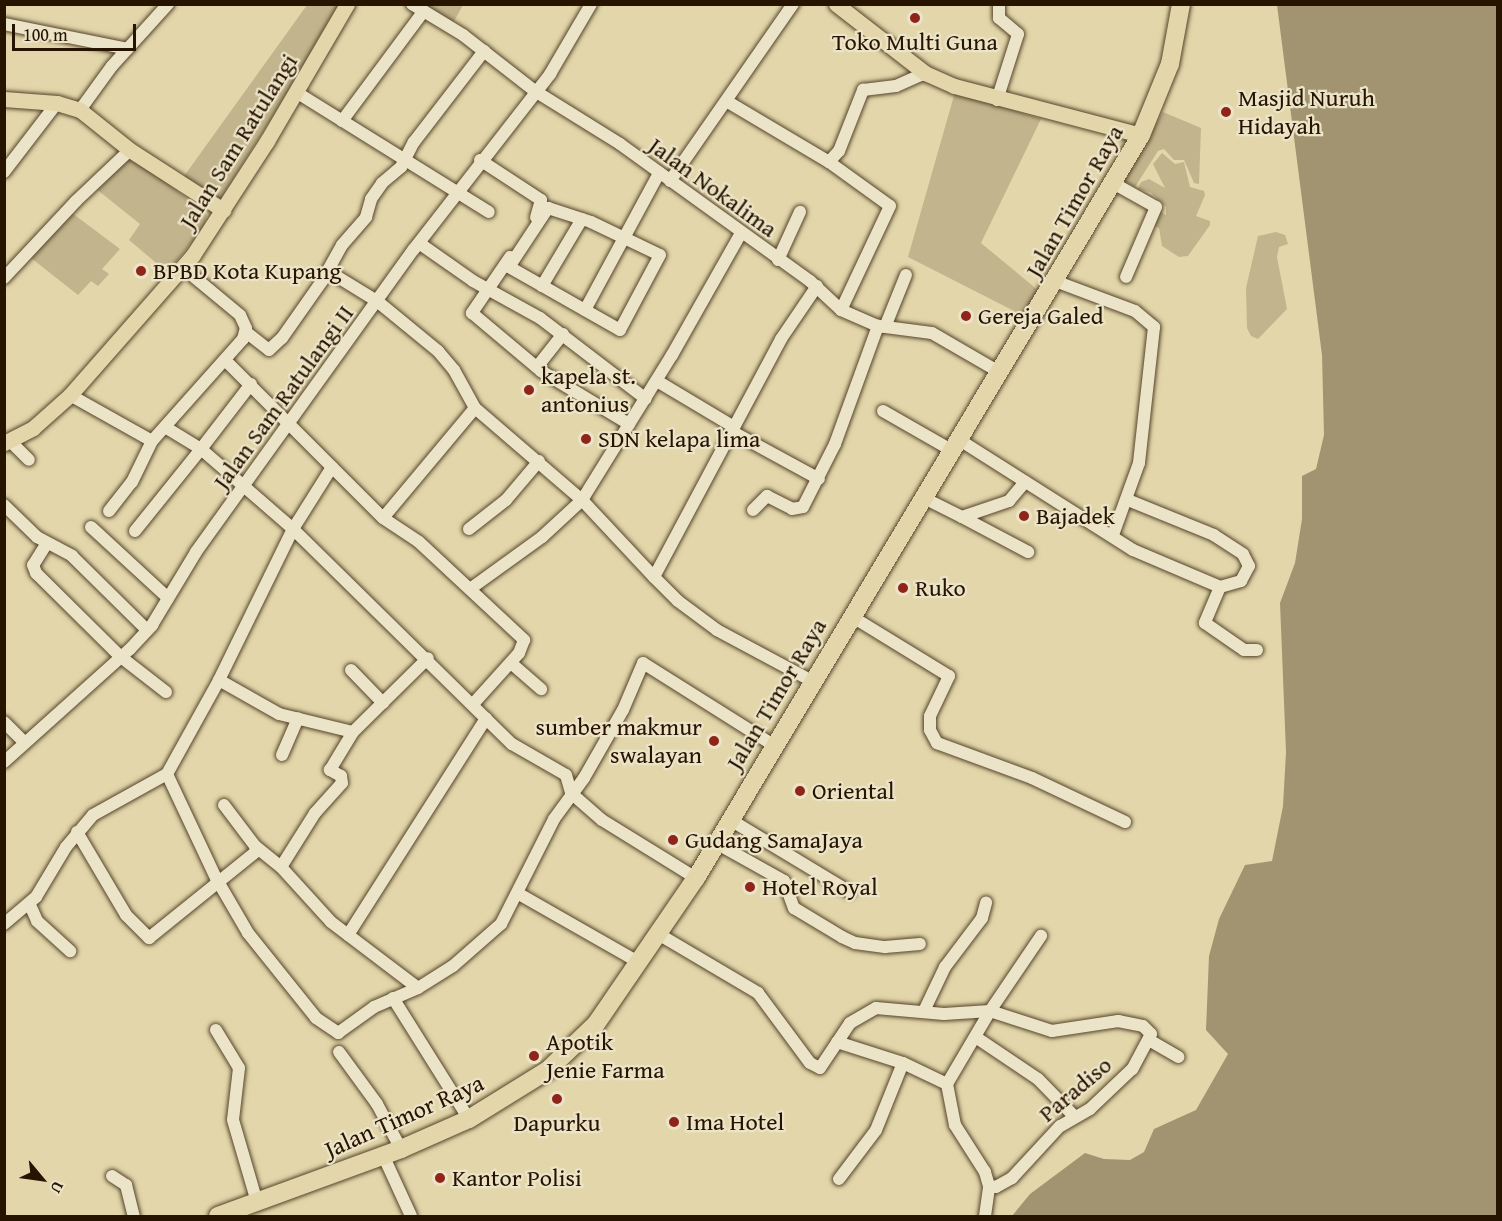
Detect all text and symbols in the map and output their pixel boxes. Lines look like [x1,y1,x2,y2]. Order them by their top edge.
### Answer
marker: Toko Multi Guna [908,11,922,25]
scale bar [15,12,140,50]
text: 100 m [23,21,68,48]
place label: Toko Multi Guna [832,28,998,56]
street label: Jalan Sam Ratulangi [173,48,303,234]
place label: Masjid Nuruh Hidayah [1238,84,1375,140]
marker: Masjid Nuruh Hidayah [1219,105,1233,119]
street label: Jalan Timor Raya [1019,120,1129,282]
street label: Jalan Nokalima [643,131,783,243]
place label: BPBD Kota Kupang [153,257,341,285]
marker: BPBD Kota Kupang [134,264,148,278]
street label: Jalan Sam Ratulangi II [207,299,359,495]
place label: Gereja Galed [978,302,1104,330]
marker: Gereja Galed [959,309,973,323]
place label: kapela st. antonius [541,362,636,418]
marker: kapela st. antonius [522,383,536,397]
place label: SDN kelapa lima [598,425,760,453]
marker: SDN kelapa lima [579,432,593,446]
place label: Bajadek [1036,502,1115,530]
marker: Bajadek [1017,509,1031,523]
place label: Ruko [915,574,966,602]
marker: Ruko [896,581,910,595]
street label: Jalan Timor Raya [720,613,832,775]
place label: sumber makmur swalayan [535,713,702,769]
marker: sumber makmur swalayan [707,734,721,748]
place label: Oriental [812,777,894,805]
marker: Oriental [793,784,807,798]
place label: Gudang SamaJaya [685,826,863,854]
marker: Gudang SamaJaya [666,833,680,847]
place label: Hotel Royal [762,873,878,901]
marker: Hotel Royal [743,880,757,894]
place label: Apotik Jenie Farma [546,1028,665,1084]
marker: Apotik Jenie Farma [527,1049,541,1063]
street label: Paradiso [1033,1050,1117,1128]
street label: Jalan Timor Raya [320,1068,488,1164]
marker: Dapurku [550,1092,564,1106]
place label: Ima Hotel [686,1108,784,1136]
place label: Dapurku [514,1109,600,1137]
marker: Ima Hotel [667,1115,681,1129]
north arrow [12,1149,72,1209]
place label: Kantor Polisi [452,1164,582,1192]
marker: Kantor Polisi [433,1171,447,1185]
text: U [45,1177,71,1198]

